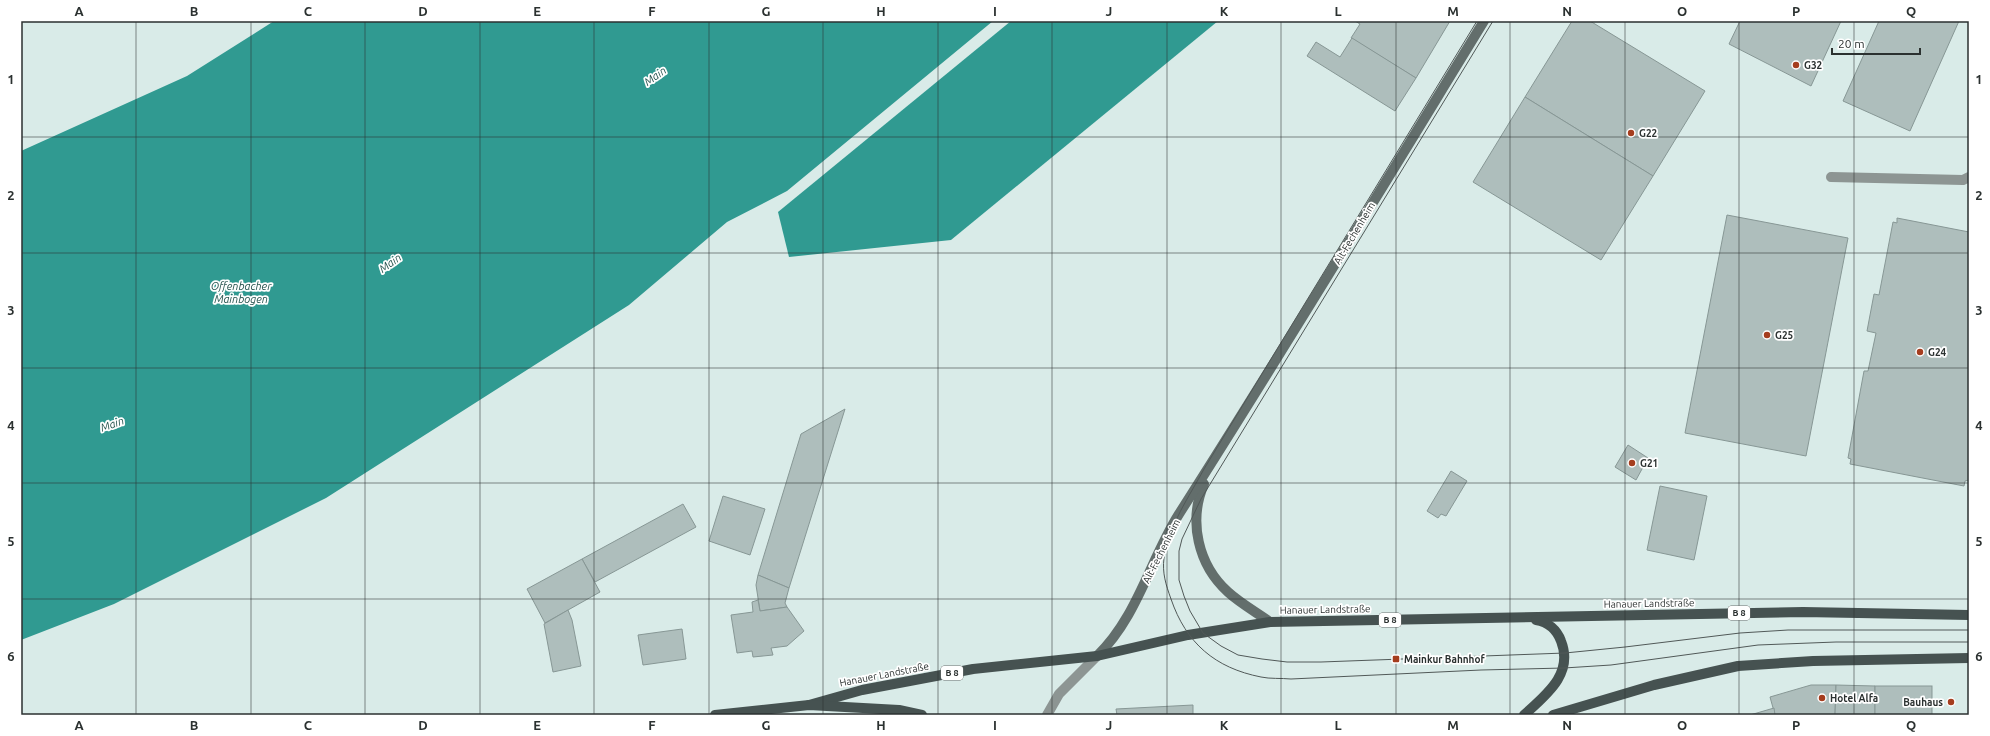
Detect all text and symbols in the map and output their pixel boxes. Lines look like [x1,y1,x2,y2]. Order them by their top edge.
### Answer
text: A [74,4,84,18]
text: B [190,4,199,18]
text: C [304,4,313,18]
text: D [418,4,428,18]
text: E [533,4,541,18]
text: F [648,4,656,18]
text: G [762,4,771,18]
text: H [876,4,886,18]
text: I [993,4,997,18]
text: J [1106,4,1112,18]
text: K [1220,4,1229,18]
text: L [1334,4,1342,18]
text: M [1447,4,1459,18]
text: N [1562,4,1572,18]
text: O [1677,4,1687,18]
text: P [1792,4,1800,18]
text: Q [1906,4,1916,18]
scale bar [1832,30,1920,56]
text: 20 m [1838,37,1865,50]
marker: G32 [1791,60,1801,70]
place label: G32 [1804,60,1823,71]
water label: Main [642,64,668,88]
text: 1 [7,72,15,86]
text: 1 [1975,72,1983,86]
marker: G22 [1626,128,1636,138]
place label: G22 [1639,128,1658,139]
text: 2 [7,188,15,202]
text: 2 [1975,188,1983,202]
street label: Alt-Fechenheim [1332,200,1377,266]
water label: Main [377,251,403,275]
water label: Offenbacher Mainbogen [211,280,272,305]
text: 3 [7,303,15,317]
text: 3 [1975,303,1983,317]
marker: G25 [1762,330,1772,340]
place label: G25 [1775,330,1794,341]
marker: G24 [1915,347,1925,357]
place label: G24 [1928,347,1947,358]
water label: Main [99,414,125,434]
text: 4 [7,418,15,432]
text: 4 [1975,418,1983,432]
marker: G21 [1627,458,1637,468]
place label: G21 [1640,458,1658,469]
street label: Alt-Fechenheim [1141,517,1182,585]
text: 5 [7,534,15,548]
text: 5 [1975,534,1983,548]
street label: Hanauer Landstraße [1604,597,1695,610]
street label: Hanauer Landstraße [1280,603,1371,616]
road number: B 8 [1728,606,1750,620]
road number: B 8 [1379,613,1401,627]
text: 6 [7,649,15,663]
text: 6 [1975,649,1983,663]
marker: Mainkur Bahnhof [1391,654,1401,664]
place label: Mainkur Bahnhof [1404,654,1485,665]
street label: Hanauer Landstraße [838,660,930,689]
road number: B 8 [941,666,963,680]
marker: Hotel Alfa [1817,693,1827,703]
place label: Hotel Alfa [1830,693,1878,704]
place label: Bauhaus [1903,697,1943,708]
marker: Bauhaus [1946,697,1956,707]
text: A [74,718,84,732]
text: B [190,718,199,732]
text: C [304,718,313,732]
text: D [418,718,428,732]
text: E [533,718,541,732]
text: F [648,718,656,732]
text: G [762,718,771,732]
text: H [876,718,886,732]
text: I [993,718,997,732]
text: J [1106,718,1112,732]
text: K [1220,718,1229,732]
text: L [1334,718,1342,732]
text: M [1447,718,1459,732]
text: N [1562,718,1572,732]
text: O [1677,718,1687,732]
text: P [1792,718,1800,732]
text: Q [1906,718,1916,732]

